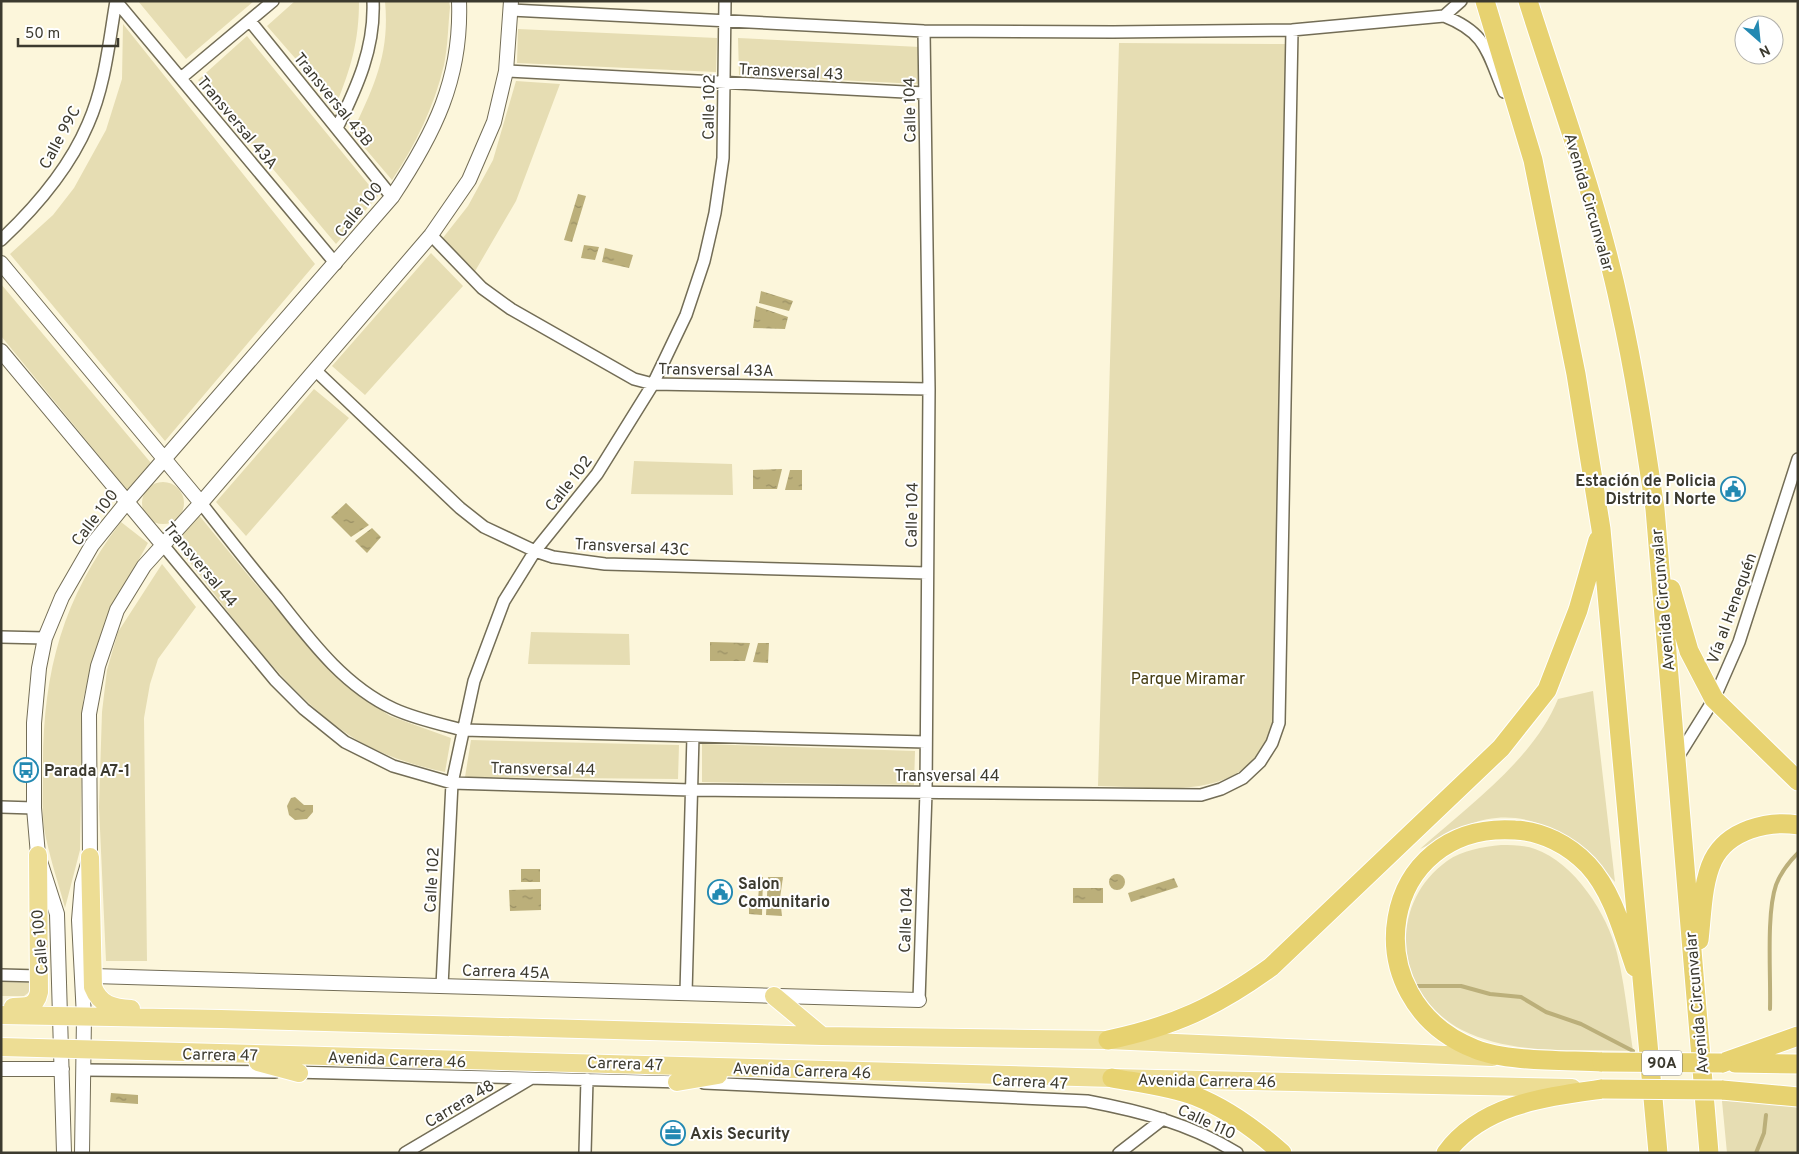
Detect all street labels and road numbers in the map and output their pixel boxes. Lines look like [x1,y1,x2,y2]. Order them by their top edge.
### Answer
street label: Transversal 43B [288,49,377,151]
street label: Transversal 43 [738,60,844,86]
street label: Transversal 43A [192,73,281,174]
street label: Calle 102 [699,74,721,140]
street label: Calle 104 [900,77,922,143]
street label: Calle 99C [36,103,86,173]
street label: Avenida Circunvalar [1559,131,1617,274]
street label: Calle 100 [331,178,388,242]
street label: Transversal 43A [658,360,774,382]
street label: Calle 102 [542,452,598,516]
street label: Calle 104 [902,482,924,548]
street label: Calle 100 [68,486,123,551]
street label: Transversal 44 [158,519,241,612]
street label: Avenida Circunvalar [1648,528,1680,672]
street label: Transversal 43C [574,535,690,561]
street label: Vía al Henequén [1704,550,1762,667]
street label: Transversal 44 [490,759,596,781]
street label: Transversal 44 [894,767,1000,787]
street label: Calle 102 [421,847,445,913]
street label: Calle 104 [896,887,918,953]
street label: Calle 100 [28,908,54,976]
street label: Avenida Circunvalar [1682,931,1714,1075]
street label: Carrera 45A [461,961,550,985]
street label: Carrera 47 [182,1045,258,1067]
street label: Avenida Carrera 46 [327,1049,466,1073]
road number: 90A [1642,1050,1682,1076]
street label: Carrera 47 [587,1054,663,1076]
street label: Avenida Carrera 46 [732,1060,871,1084]
street label: Carrera 47 [991,1071,1068,1095]
street label: Avenida Carrera 46 [1138,1071,1276,1093]
street label: Carrera 48 [422,1076,498,1133]
street label: Calle 110 [1174,1101,1238,1145]

